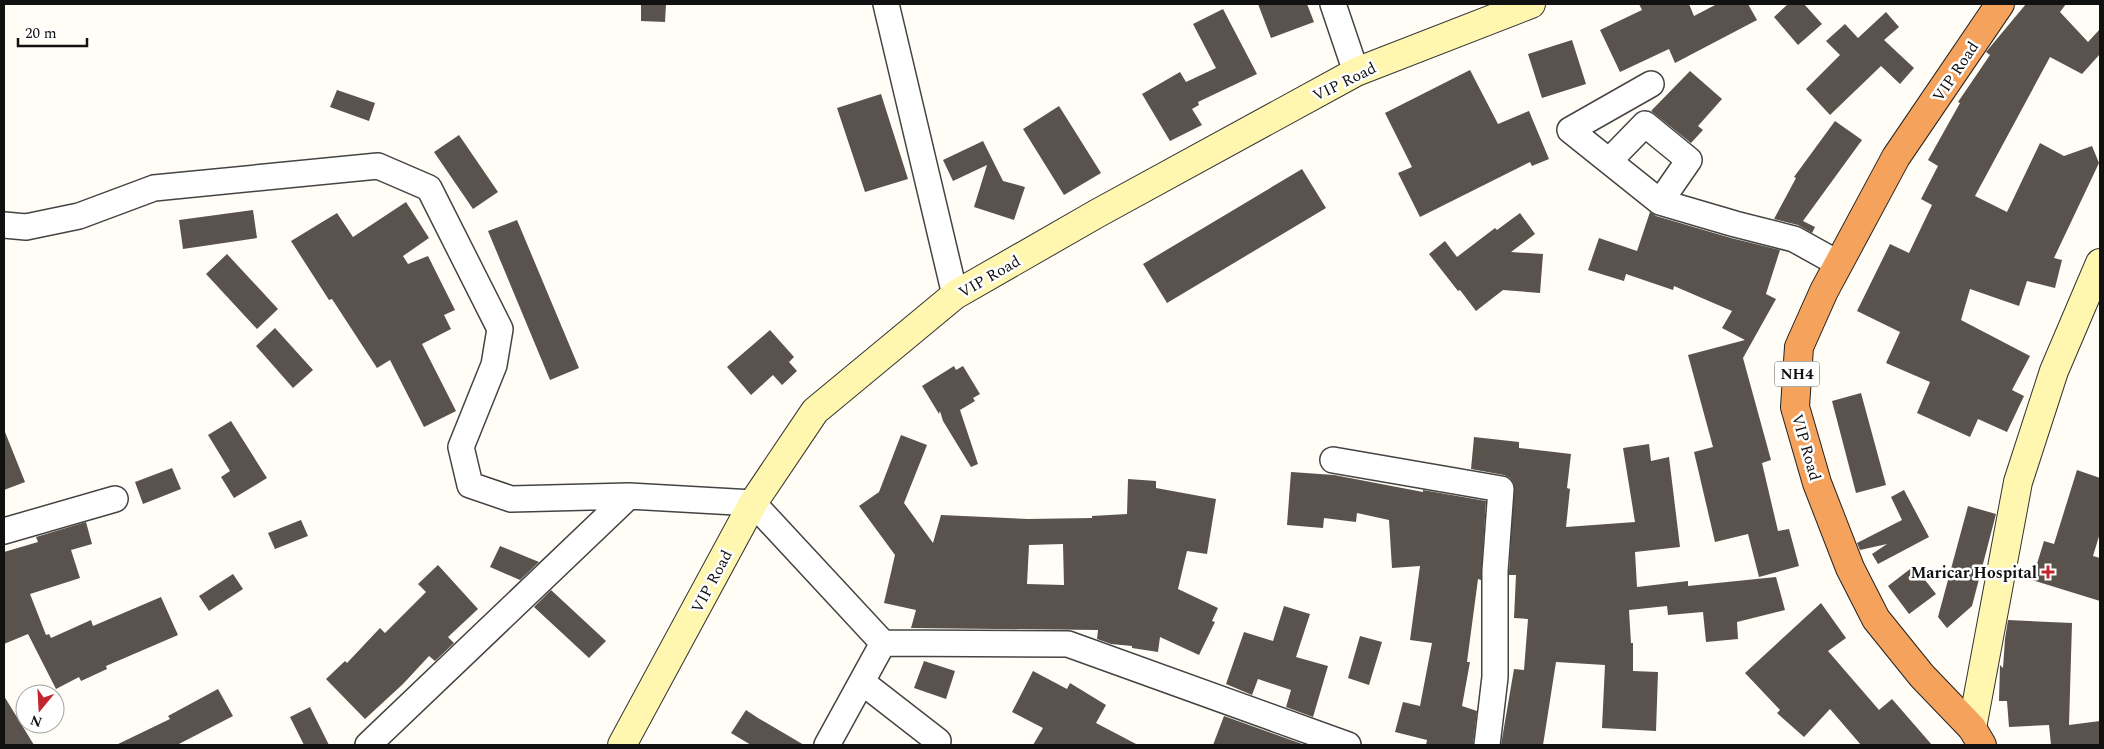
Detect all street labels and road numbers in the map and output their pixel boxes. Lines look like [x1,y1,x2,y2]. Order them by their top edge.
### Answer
street label: VIP Road [1927,36,1985,107]
street label: VIP Road [1308,56,1380,108]
street label: VIP Road [954,249,1025,304]
road number: NH4 [1774,362,1820,386]
street label: VIP Road [1785,411,1827,483]
street label: VIP Road [685,546,739,617]

